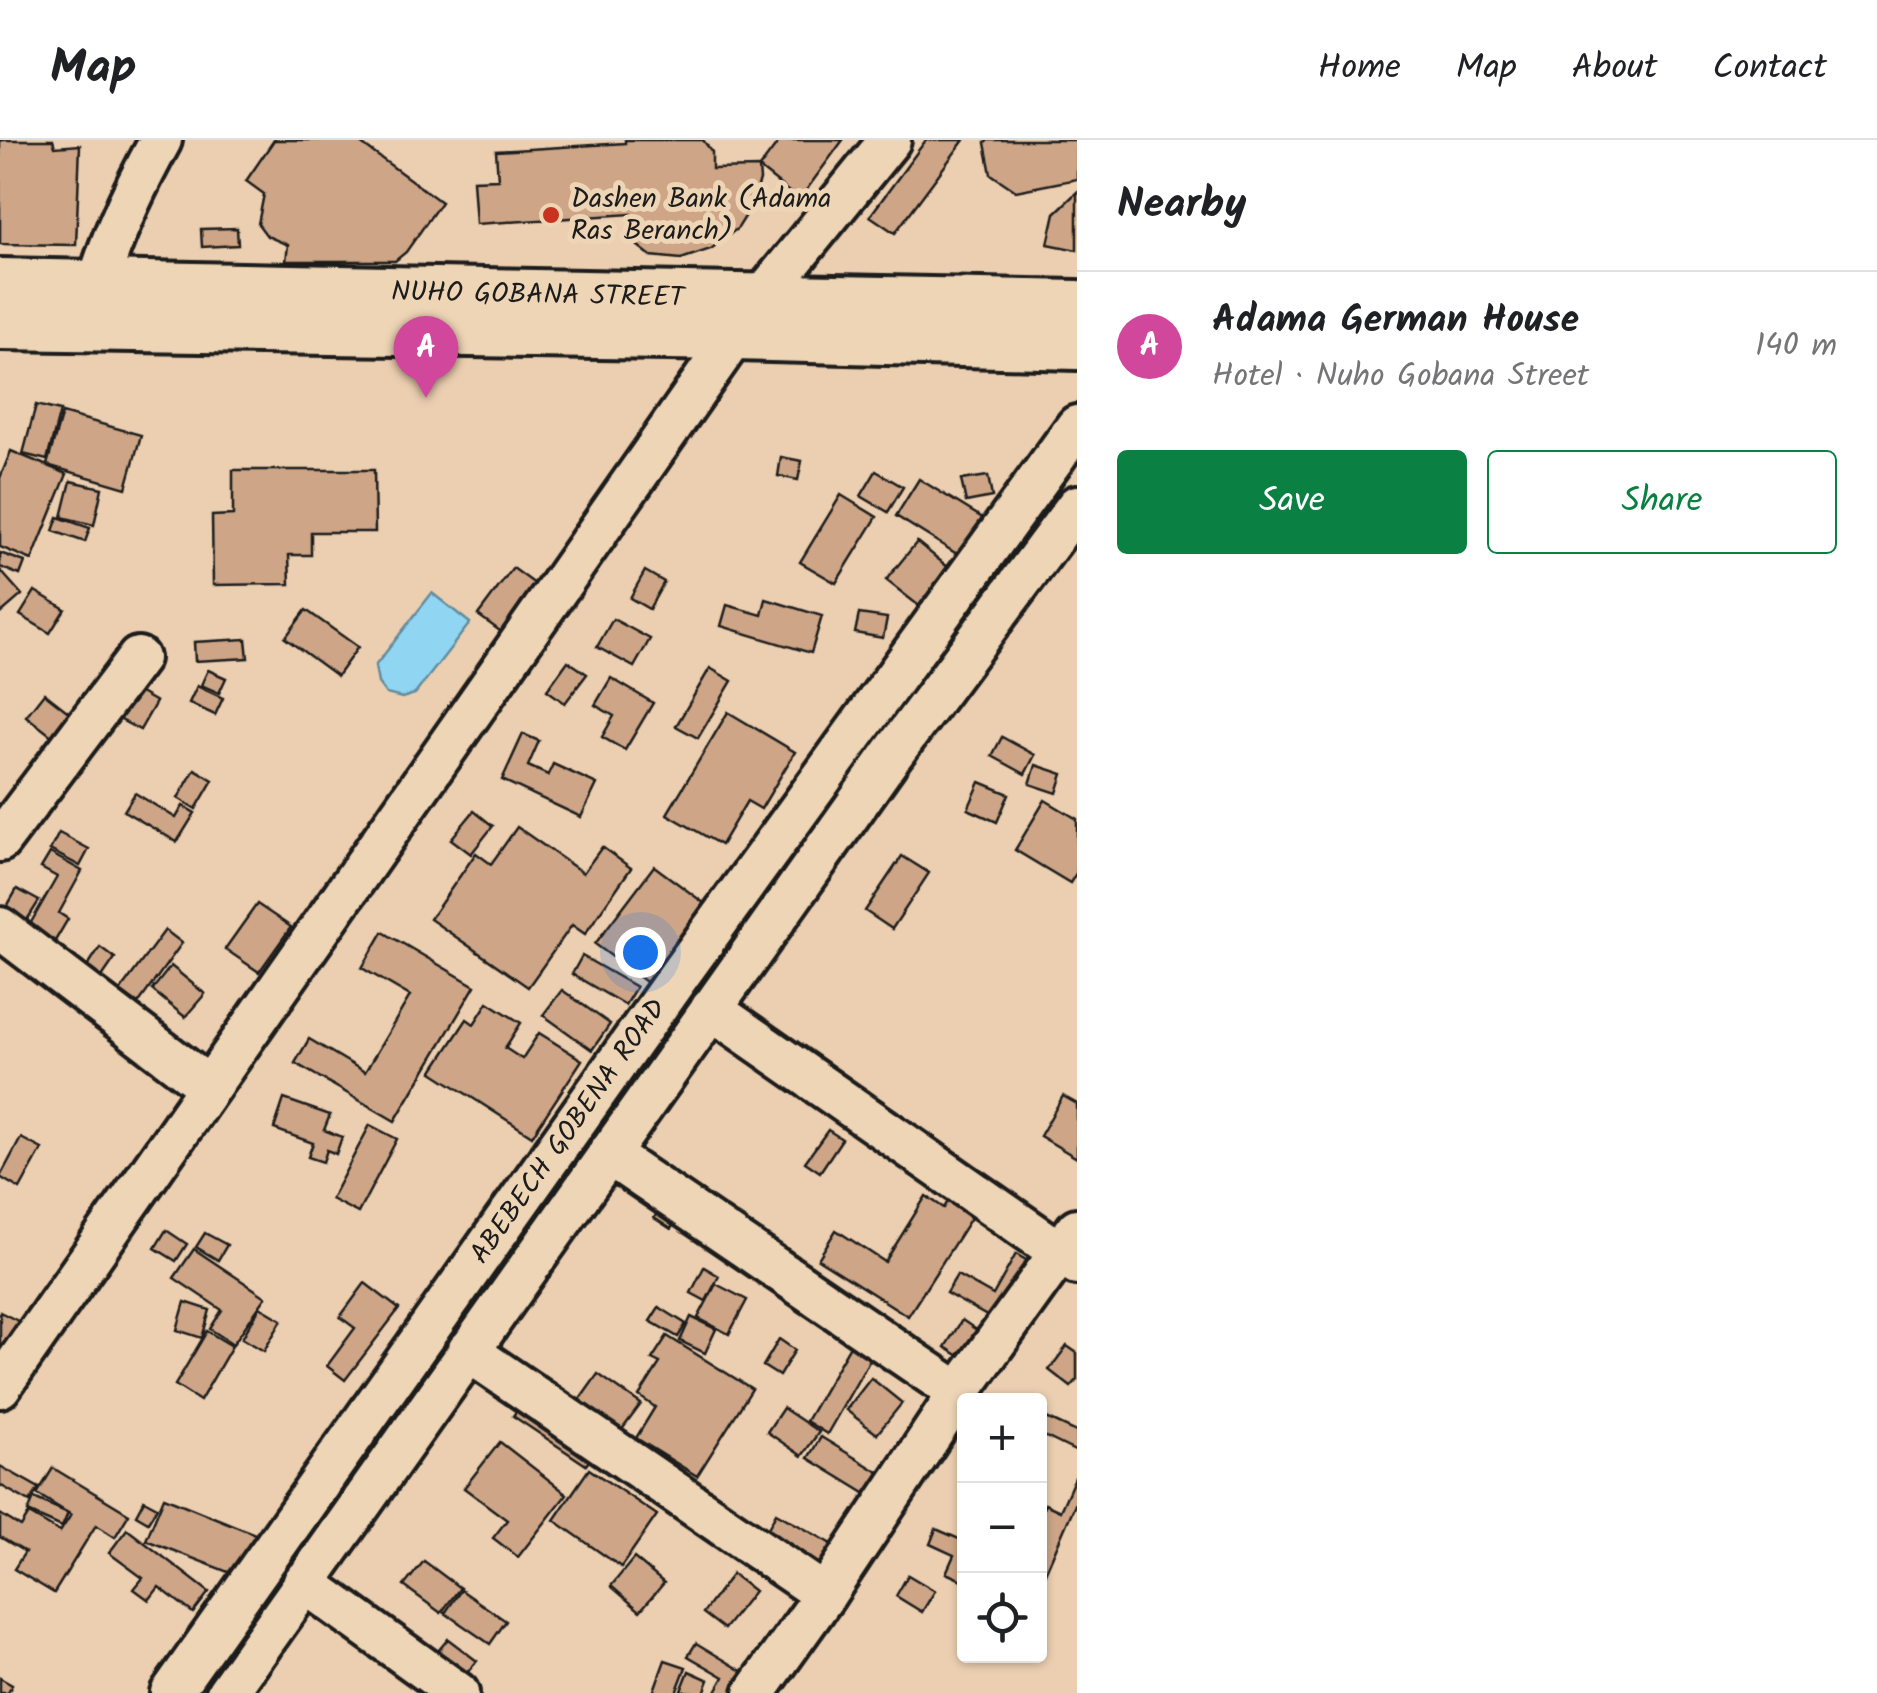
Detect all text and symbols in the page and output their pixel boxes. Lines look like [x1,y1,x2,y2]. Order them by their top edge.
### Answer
text: Map [50,31,137,107]
text: Home [1318,41,1401,97]
text: Map [1456,41,1517,97]
text: About [1572,41,1657,97]
text: Contact [1712,41,1827,97]
text: Nearby [1117,172,1246,239]
place label: Dashen Bank (Adama Ras Beranch) [571,177,831,254]
marker: Dashen Bank (Adama Ras Beranch) [540,204,562,226]
street label: NUHO GOBANA STREET [391,269,687,321]
text: Adama German House [1212,291,1579,351]
pin: A [394,316,458,398]
text: A [1139,321,1160,372]
text: 140 m [1755,321,1837,372]
text: Hotel · Nuho Gobana Street [1212,351,1589,402]
button: Save [1117,450,1467,554]
button: Share [1487,450,1837,554]
your location [615,927,666,978]
street label: ABEBECH GOBENA ROAD [459,989,678,1274]
map controls [957,1393,1047,1663]
button: + [957,1393,1047,1483]
button: − [957,1483,1047,1573]
button: locate [957,1573,1047,1663]

